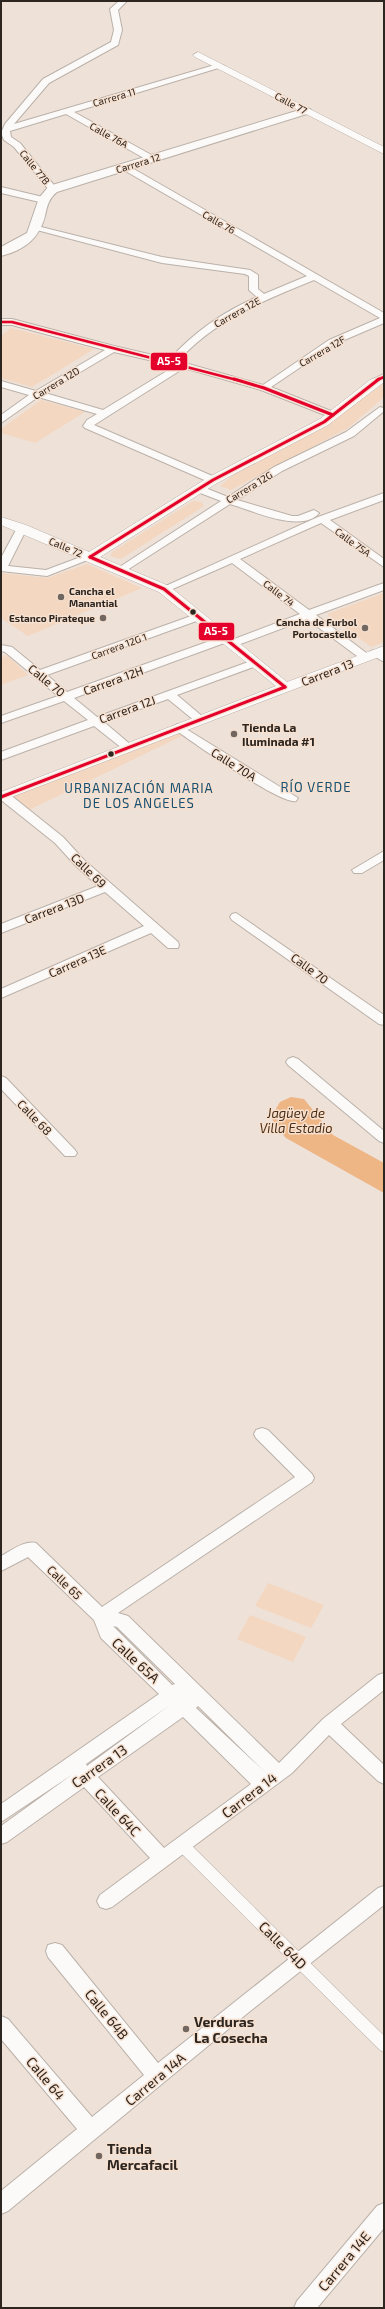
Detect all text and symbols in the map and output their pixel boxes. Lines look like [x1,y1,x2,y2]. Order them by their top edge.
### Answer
street label: Carrera 11 [91,85,137,109]
street label: Calle 77 [273,89,309,117]
street label: Calle 76A [88,120,131,151]
street label: Calle 77B [17,147,53,187]
street label: Carrera 12 [114,150,162,175]
street label: Calle 76 [201,208,238,236]
street label: Carrera 12E [212,294,263,330]
street label: Carrera 12F [297,333,348,369]
line badge: A5-5 [150,352,188,371]
text: A5-5 [157,354,181,367]
street label: Carrera 12D [30,364,82,402]
street label: Carrera 12G [224,468,274,506]
street label: Calle 75A [333,525,374,559]
street label: Calle 72 [47,535,85,560]
street label: Calle 74 [261,577,297,609]
place label: Cancha el Manantial [69,585,118,609]
marker: Cancha el Manantial [56,592,66,602]
unlabelled marker [188,607,198,617]
place label: Estanco Pirateque [9,612,95,624]
marker: Estanco Pirateque [98,613,108,623]
place label: Cancha de Furbol Portocastello [276,616,358,640]
line badge: A5-5 [198,622,235,641]
marker: Cancha de Furbol Portocastello [360,623,370,633]
text: A5-5 [204,624,228,637]
street label: Carrera 12G 1 [90,630,148,662]
street label: Carrera 13 [299,656,355,688]
street label: Calle 70 [26,661,68,699]
street label: Carrera 12H [81,663,145,697]
street label: Carrera 12J [97,692,157,726]
place label: Tienda La Iluminada #1 [242,720,315,748]
marker: Tienda La Iluminada #1 [229,729,239,739]
street label: Calle 70A [209,745,260,784]
unlabelled marker [106,749,116,759]
district label: RÍO VERDE [281,778,351,795]
district label: URBANIZACIÓN MARIA DE LOS ANGELES [64,779,214,811]
street label: Calle 69 [69,850,110,890]
street label: Carrera 13D [22,890,86,926]
street label: Carrera 13E [46,942,108,980]
street label: Calle 70 [288,950,332,986]
street label: Calle 68 [15,1096,55,1138]
water label: Jagüey de Villa Estadio [259,1105,333,1136]
street label: Calle 65 [45,1562,85,1602]
street label: Calle 65A [109,1634,164,1686]
street label: Carrera 13 [68,1741,130,1791]
street label: Carrera 14 [218,1769,280,1821]
street label: Calle 64C [92,1785,144,1839]
street label: Calle 64D [256,1918,310,1972]
street label: Calle 64B [82,1985,132,2043]
place label: Verduras La Cosecha [194,2013,268,2046]
marker: Verduras La Cosecha [181,2024,191,2034]
street label: Carrera 14A [121,2049,189,2109]
street label: Calle 64 [23,2053,69,2103]
place label: Tienda Mercafacil [107,2140,178,2173]
marker: Tienda Mercafacil [94,2151,104,2161]
street label: Carrera 14E [314,2228,374,2294]

